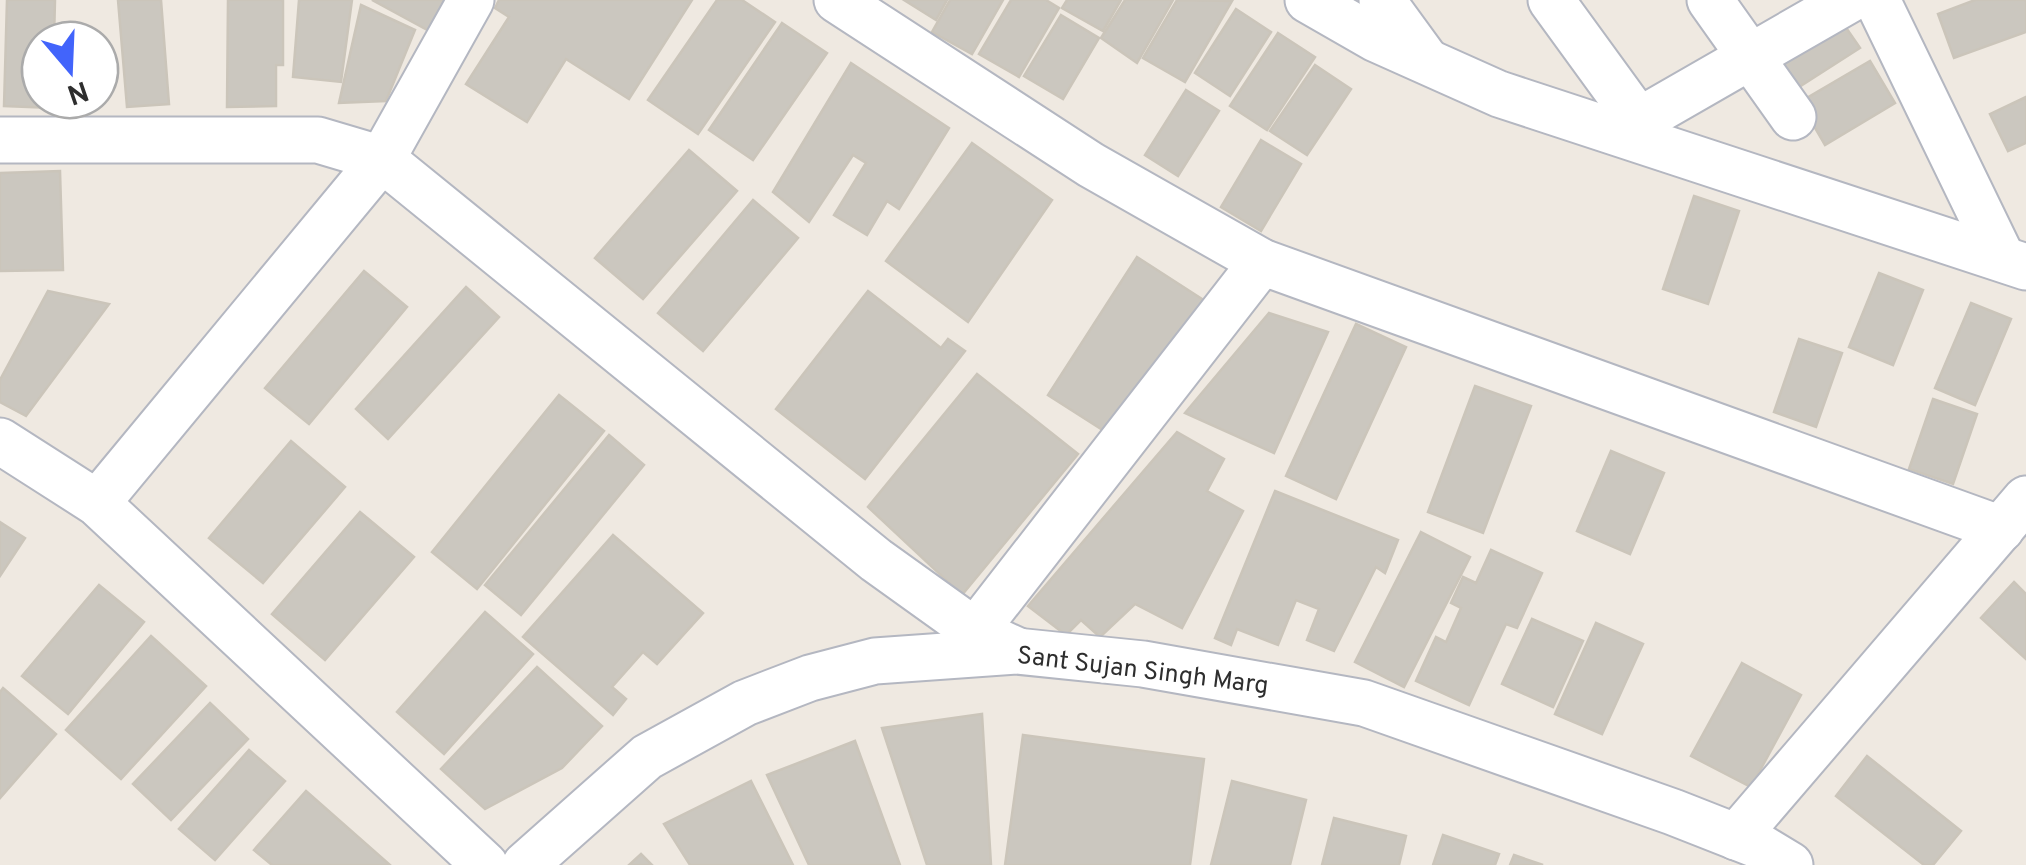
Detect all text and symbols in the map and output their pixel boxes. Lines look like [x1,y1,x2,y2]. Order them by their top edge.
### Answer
north arrow [20,20,120,120]
text: N [62,71,93,111]
street label: Sant Sujan Singh Marg [1015,641,1270,703]

